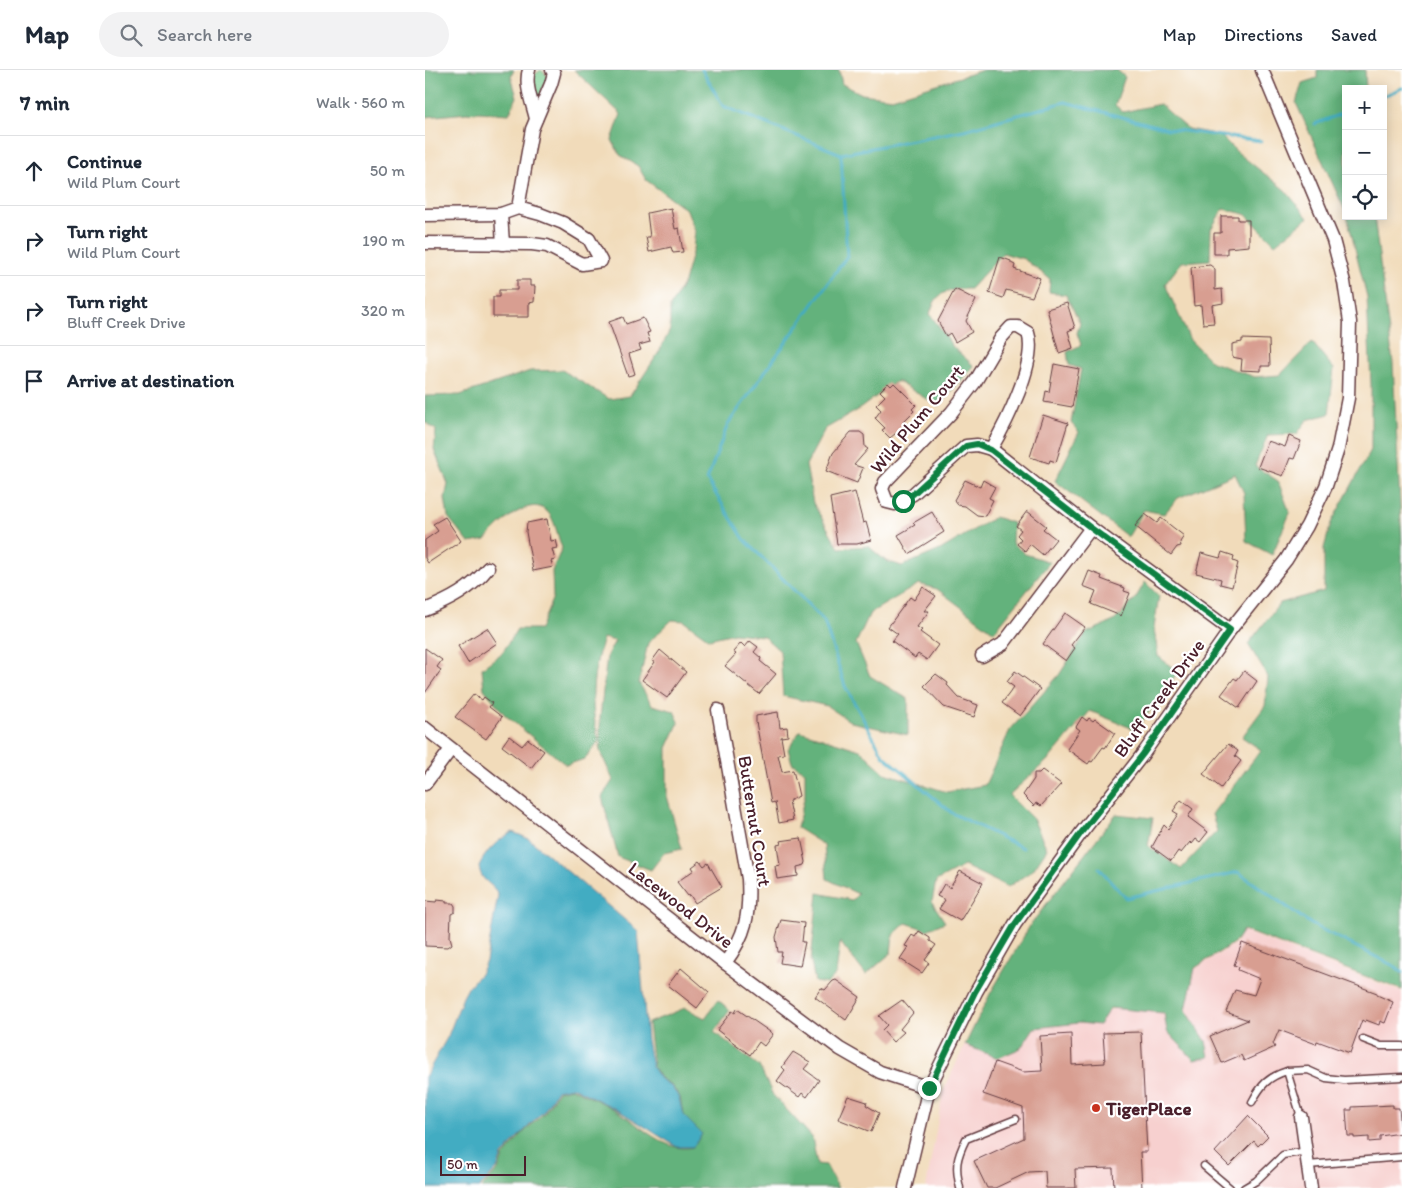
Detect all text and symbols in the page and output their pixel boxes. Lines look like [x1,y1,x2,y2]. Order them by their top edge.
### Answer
search box [99,12,449,57]
text: Map [25,20,69,49]
icon: search [117,21,145,49]
text: Search here [157,23,252,46]
text: Map [1163,24,1196,46]
text: Directions [1224,24,1303,46]
text: Saved [1331,24,1377,46]
map controls [1342,85,1387,220]
button: + [1342,85,1387,130]
text: 7 min [20,90,69,115]
text: Walk · 560 m [316,93,405,112]
button: − [1342,130,1387,175]
text: Continue [67,150,142,173]
icon: ahead [20,157,48,185]
text: 50 m [370,161,405,180]
text: Wild Plum Court [67,173,180,192]
button: locate [1342,175,1387,220]
text: Turn right [67,220,148,243]
icon: right [20,227,48,255]
text: 190 m [362,231,405,250]
text: Wild Plum Court [67,243,180,262]
text: Turn right [67,290,148,313]
icon: right [20,297,48,325]
text: 320 m [361,301,405,320]
text: Bluff Creek Drive [67,313,186,332]
street label: Wild Plum Court [865,360,969,478]
icon: arrive [20,367,48,395]
text: Arrive at destination [67,369,234,392]
route start [892,490,915,513]
street label: Bluff Creek Drive [1108,634,1210,762]
street label: Butternut Court [733,754,777,888]
street label: Lacewood Drive [624,857,738,953]
route end [918,1077,941,1100]
place label: TigerPlace [1105,1097,1192,1120]
marker: TigerPlace [1090,1102,1102,1114]
scale bar [440,1153,526,1176]
text: 50 m [447,1156,478,1173]

